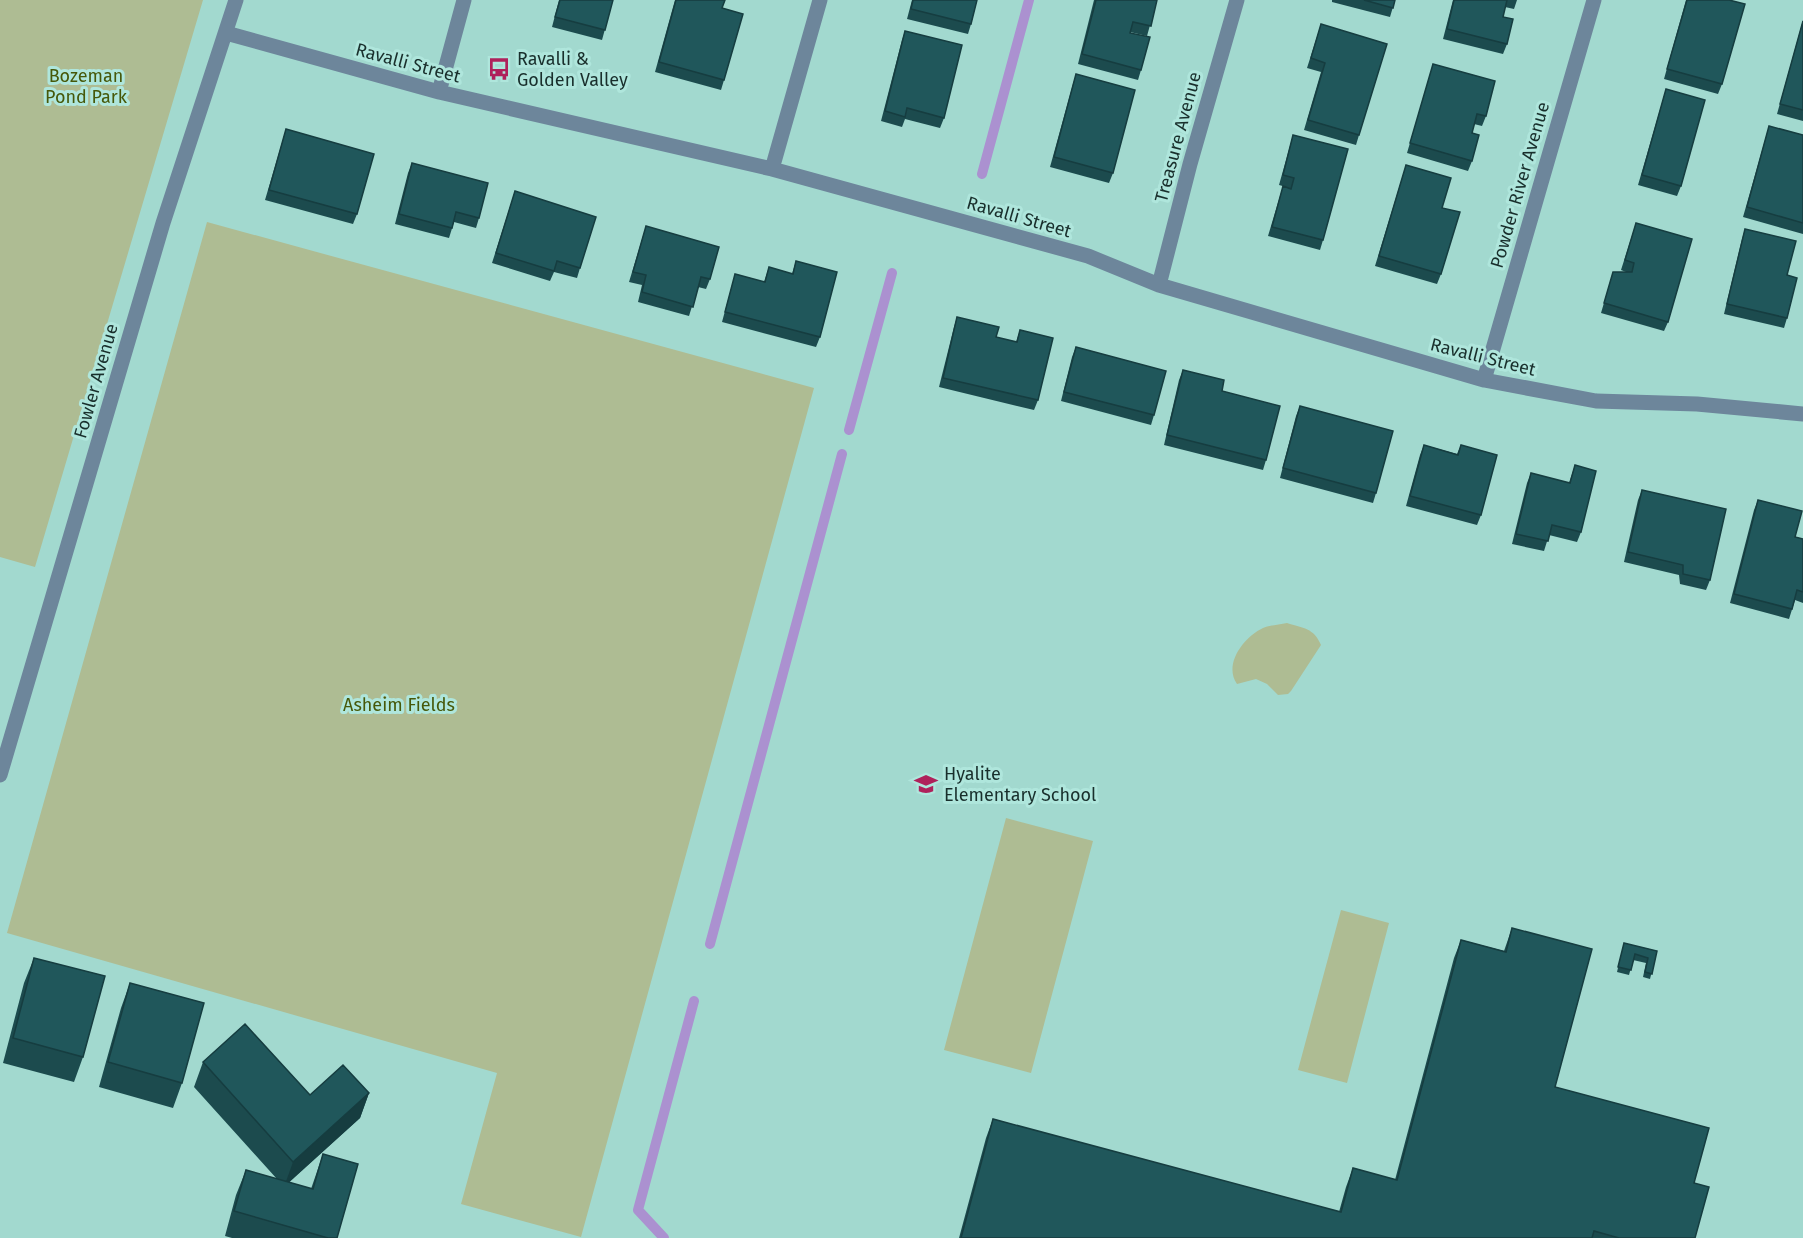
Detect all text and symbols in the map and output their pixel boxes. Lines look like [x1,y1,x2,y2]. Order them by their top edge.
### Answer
street label: Ravalli Street [353,38,463,88]
place label: Ravalli & Golden Valley [517,48,628,91]
bus stop icon: Ravalli & Golden Valley [486,56,512,82]
park label: Bozeman Pond Park [45,65,128,108]
street label: Treasure Avenue [1150,69,1206,205]
street label: Powder River Avenue [1486,99,1554,271]
street label: Ravalli Street [964,192,1074,243]
street label: Fowler Avenue [69,321,123,441]
street label: Ravalli Street [1428,333,1538,381]
park label: Asheim Fields [343,694,455,716]
place label: Hyalite Elementary School [944,763,1096,806]
school or university icon: Hyalite Elementary School [913,771,939,797]

